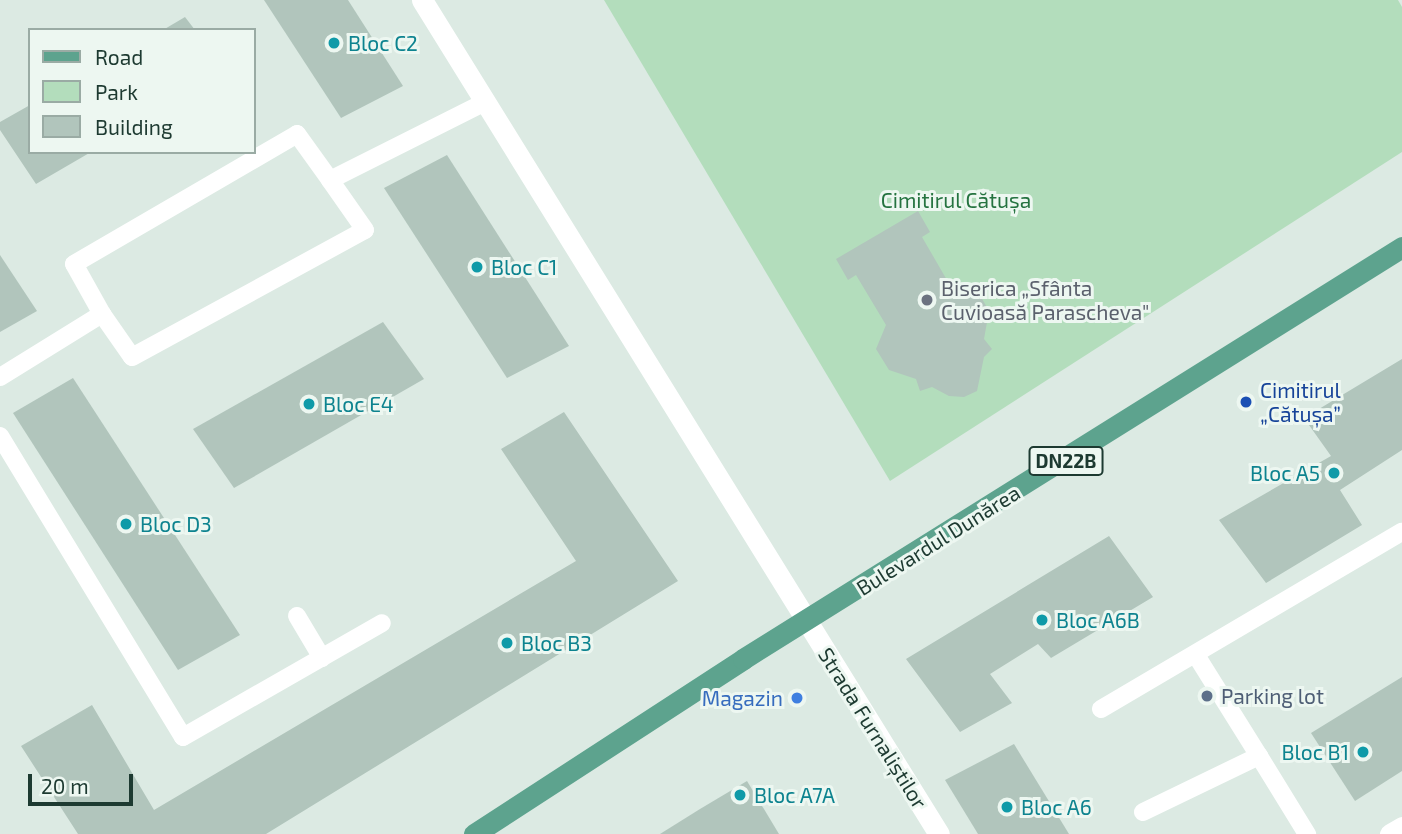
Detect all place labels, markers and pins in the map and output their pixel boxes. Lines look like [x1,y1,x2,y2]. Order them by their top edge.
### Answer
place label: Bloc C2 [348,30,418,56]
marker: Bloc C2 [326,35,342,51]
place label: Bloc C1 [491,254,557,280]
marker: Bloc C1 [469,259,485,275]
place label: Biserica „Sfânta Cuvioasă Parascheva" [941,275,1149,325]
marker: Biserica „Sfânta Cuvioasă Parascheva" [919,292,935,308]
place label: Cimitirul „Cătușa” [1260,377,1341,427]
place label: Bloc E4 [323,391,394,417]
marker: Cimitirul „Cătușa” [1238,394,1254,410]
marker: Bloc E4 [301,396,317,412]
place label: Bloc A5 [1250,460,1320,486]
marker: Bloc A5 [1326,465,1342,481]
place label: Bloc D3 [140,511,212,537]
marker: Bloc D3 [118,516,134,532]
place label: Bloc A6B [1056,607,1140,633]
marker: Bloc A6B [1034,612,1050,628]
place label: Bloc B3 [521,630,592,656]
marker: Bloc B3 [499,635,515,651]
place label: Parking lot [1221,683,1324,709]
place label: Magazin [702,685,783,711]
marker: Parking lot [1199,688,1215,704]
marker: Magazin [789,690,805,706]
place label: Bloc B1 [1281,739,1349,765]
marker: Bloc B1 [1355,744,1371,760]
place label: Bloc A7A [754,782,836,808]
marker: Bloc A7A [732,787,748,803]
place label: Bloc A6 [1021,794,1092,820]
marker: Bloc A6 [999,799,1015,815]

